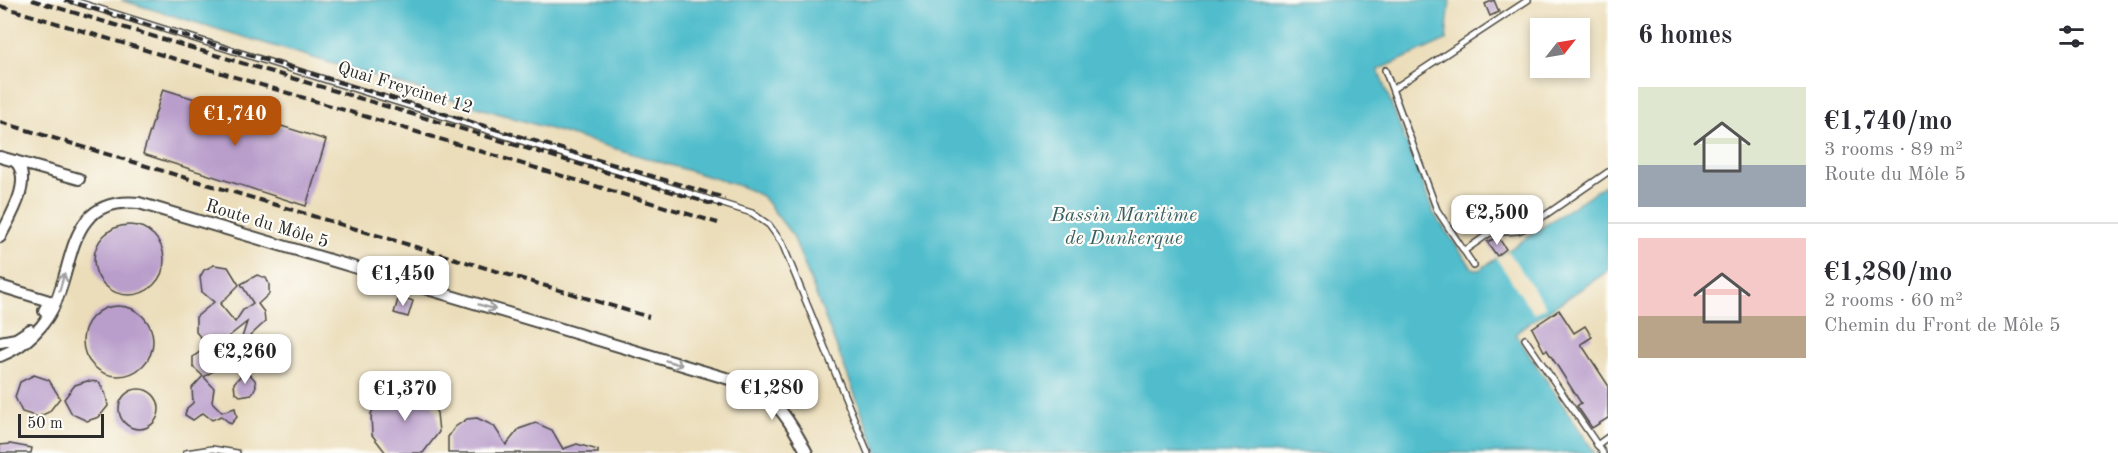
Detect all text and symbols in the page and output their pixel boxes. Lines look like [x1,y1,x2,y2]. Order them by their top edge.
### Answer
north arrow [1530,18,1590,78]
map controls [1530,18,1590,78]
icon: filters [2055,20,2088,53]
text: 6 homes [1638,23,1732,49]
street label: Quai Freycinet 12 [335,59,475,117]
pin: €1,740 [186,96,284,147]
text: €1,740 [203,105,267,125]
text: €1,740/mo [1824,109,1952,135]
icon: home [1686,111,1758,183]
text: 3 rooms · 89 m² [1824,140,1963,160]
text: Route du Môle 5 [1824,165,1966,185]
pin: €2,500 [1448,195,1546,246]
street label: Route du Môle 5 [203,197,331,251]
text: €2,500 [1465,204,1529,224]
water label: Bassin Maritime de Dunkerque [1050,206,1197,249]
pin: €1,450 [354,256,452,307]
text: €1,280/mo [1824,260,1952,286]
icon: home [1686,262,1758,334]
text: €1,450 [371,265,435,285]
one-way arrow [57,273,68,292]
text: 2 rooms · 60 m² [1824,291,1963,311]
one-way arrow [478,302,497,313]
text: Chemin du Front de Môle 5 [1824,316,2061,336]
pin: €2,260 [196,334,294,385]
text: €2,260 [213,343,277,363]
one-way arrow [664,358,683,369]
pin: €1,280 [723,370,821,421]
pin: €1,370 [356,371,454,422]
text: €1,280 [740,379,804,399]
text: €1,370 [373,380,437,400]
scale bar [18,411,104,438]
text: 50 m [27,416,63,432]

